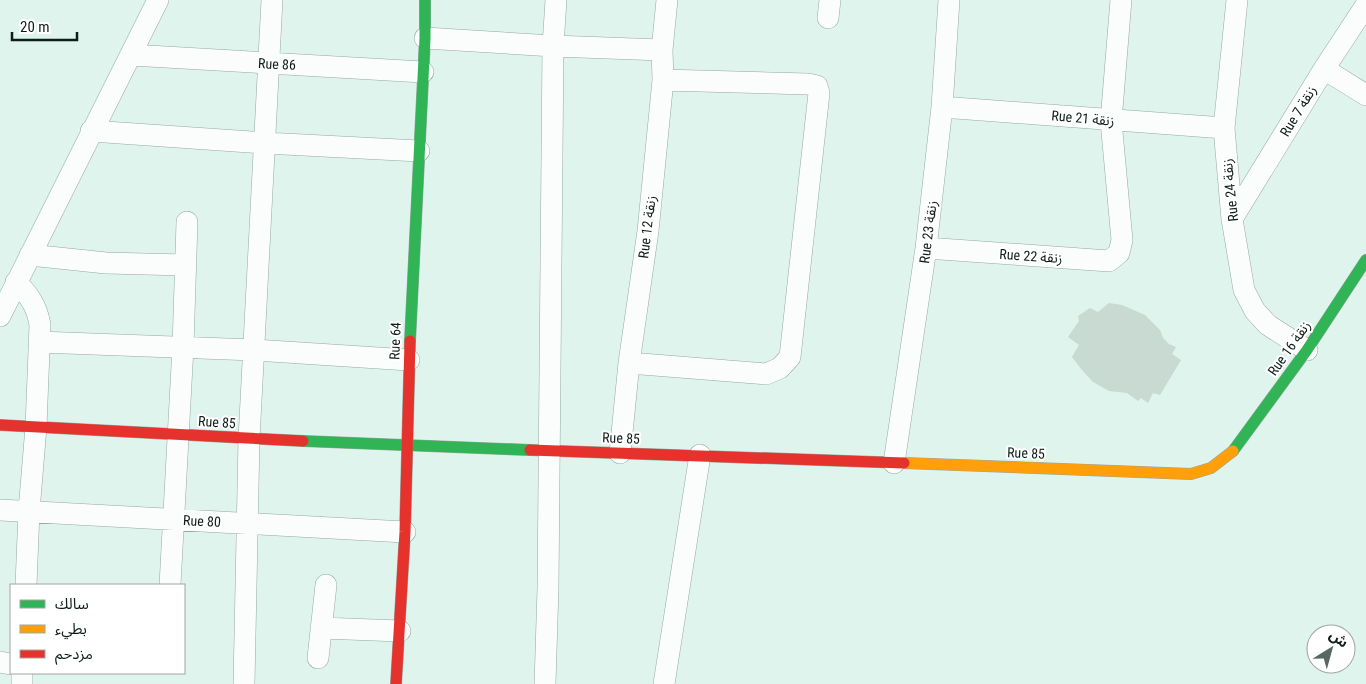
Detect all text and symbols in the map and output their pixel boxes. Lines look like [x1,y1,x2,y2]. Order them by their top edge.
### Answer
scale bar [12,10,78,42]
text: 20 m [20,18,50,36]
street label: Rue 86 [258,55,296,73]
street label: Rue 7 زنقة [1277,83,1320,140]
street label: Rue 21 زنقة [1051,107,1115,130]
street label: Rue 24 زنقة [1219,158,1242,222]
street label: Rue 12 زنقة [635,195,660,259]
street label: Rue 23 زنقة [916,200,941,264]
street label: Rue 22 زنقة [999,246,1063,267]
street label: Rue 16 زنقة [1264,318,1315,379]
street label: Rue 64 [386,322,404,360]
street label: Rue 85 [198,413,236,431]
street label: Rue 85 [602,429,640,447]
street label: Rue 85 [1007,444,1045,462]
street label: Rue 80 [183,512,221,530]
legend [10,584,185,674]
text: سالك [55,595,89,613]
text: بطيء [55,620,87,640]
north arrow [1306,624,1356,674]
text: ش [1326,626,1351,651]
text: مزدحم [55,645,93,665]

